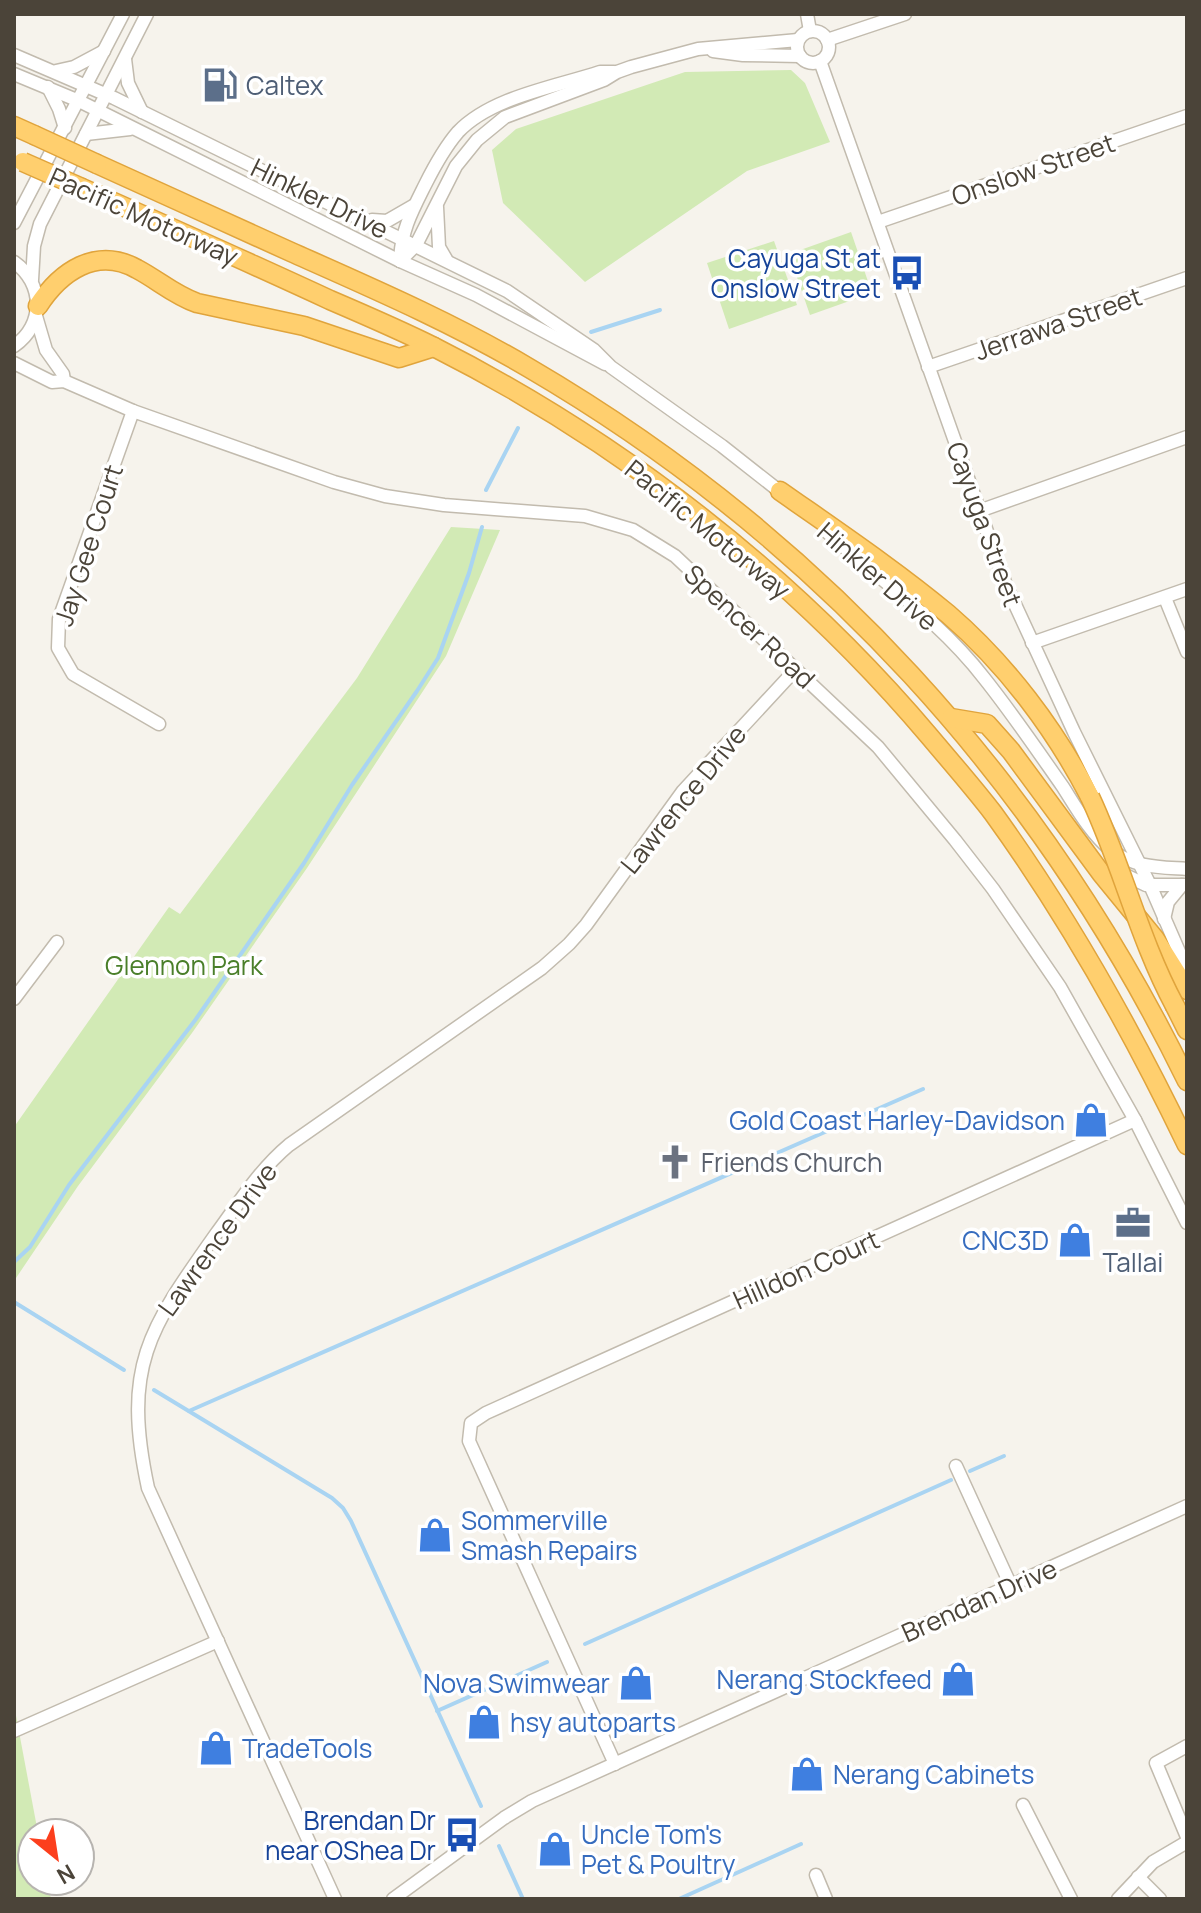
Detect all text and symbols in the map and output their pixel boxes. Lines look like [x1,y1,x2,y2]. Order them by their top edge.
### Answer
fuel station icon: Caltex [201,66,239,104]
place label: Caltex [246,67,324,103]
street label: Onslow Street [947,124,1119,214]
street label: Hinkler Drive [245,149,395,247]
street label: Pacific Motorway [44,158,244,274]
place label: Cayuga St at Onslow Street [711,240,881,306]
bus stop icon: Cayuga St at Onslow Street [888,254,926,292]
street label: Jerrawa Street [970,278,1146,368]
street label: Cayuga Street [939,437,1031,611]
street label: Pacific Motorway [618,451,799,607]
street label: Jay Gee Court [45,460,131,630]
street label: Hinkler Drive [810,514,946,638]
street label: Spencer Road [677,556,823,696]
street label: Lawrence Drive [612,717,754,881]
park label: Glennon Park [105,947,264,983]
shop icon: Gold Coast Harley-Davidson [1072,1101,1110,1139]
place label: Gold Coast Harley-Davidson [729,1102,1065,1138]
church icon: Friends Church [656,1143,694,1181]
place label: Friends Church [701,1144,882,1180]
street label: Lawrence Drive [149,1155,285,1323]
office icon: Tallai [1114,1204,1152,1242]
street label: Hilldon Court [727,1221,885,1317]
shop icon: CNC3D [1056,1221,1094,1259]
place label: CNC3D [962,1222,1049,1258]
place label: Tallai [1103,1244,1163,1280]
place label: Sommerville Smash Repairs [461,1502,637,1568]
shop icon: Sommerville Smash Repairs [416,1516,454,1554]
street label: Brendan Drive [896,1550,1062,1650]
shop icon: Nerang Stockfeed [939,1660,977,1698]
place label: Nerang Stockfeed [717,1661,932,1697]
shop icon: Nova Swimwear [617,1664,655,1702]
place label: Nova Swimwear [423,1665,610,1701]
shop icon: hsy autoparts [465,1703,503,1741]
place label: hsy autoparts [510,1704,676,1740]
shop icon: TradeTools [197,1729,235,1767]
place label: TradeTools [242,1730,372,1766]
shop icon: Nerang Cabinets [788,1755,826,1793]
place label: Nerang Cabinets [833,1756,1034,1792]
place label: Brendan Dr near OShea Dr [265,1802,436,1868]
bus stop icon: Brendan Dr near OShea Dr [443,1816,481,1854]
place label: Uncle Tom's Pet & Poultry [581,1816,736,1882]
north arrow [16,1817,96,1897]
shop icon: Uncle Tom's Pet & Poultry [536,1830,574,1868]
text: N [52,1857,80,1891]

